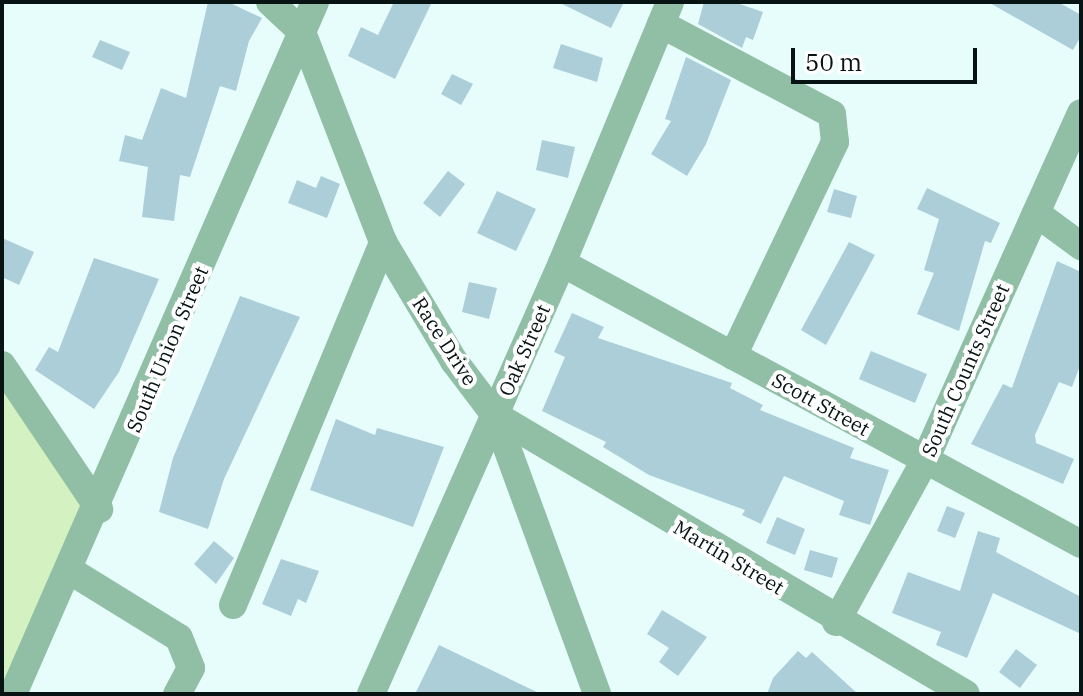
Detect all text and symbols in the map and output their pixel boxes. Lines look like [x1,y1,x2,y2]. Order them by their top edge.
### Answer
scale bar [795,32,981,82]
text: 50 m [805,46,862,78]
street label: South Union Street [121,262,213,436]
street label: South Counts Street [916,280,1014,460]
street label: Race Drive [408,292,482,390]
street label: Oak Street [493,300,555,400]
street label: Scott Street [768,367,874,441]
street label: Martin Street [670,515,788,599]

